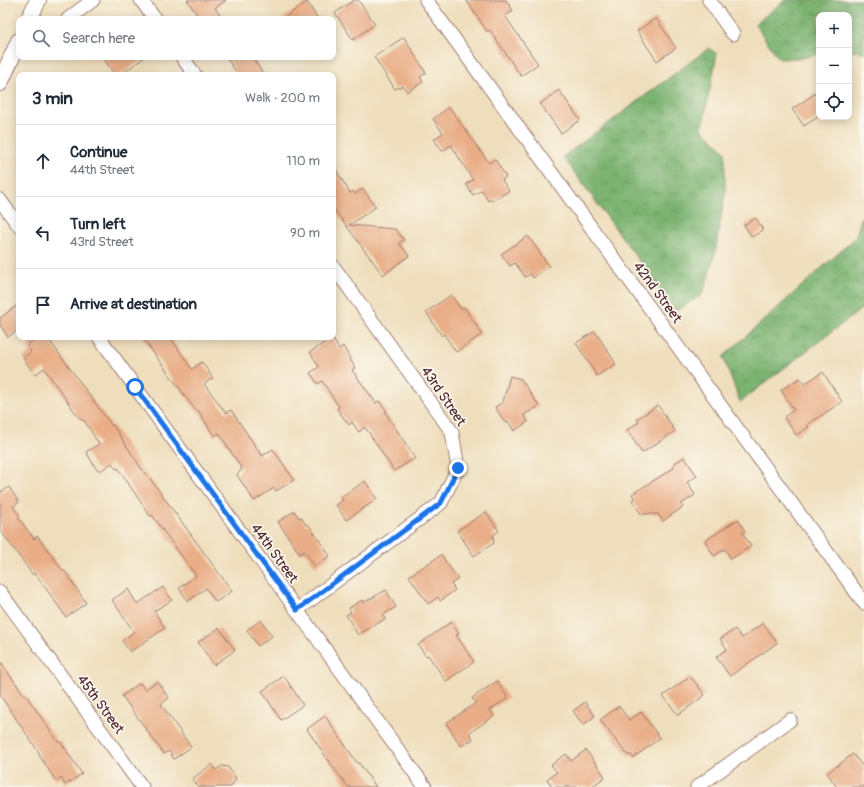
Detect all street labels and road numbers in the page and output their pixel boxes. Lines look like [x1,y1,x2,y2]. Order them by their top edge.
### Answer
street label: 42nd Street [630,258,686,327]
street label: 43rd Street [417,363,470,430]
street label: 44th Street [247,520,302,587]
street label: 45th Street [73,671,128,737]

